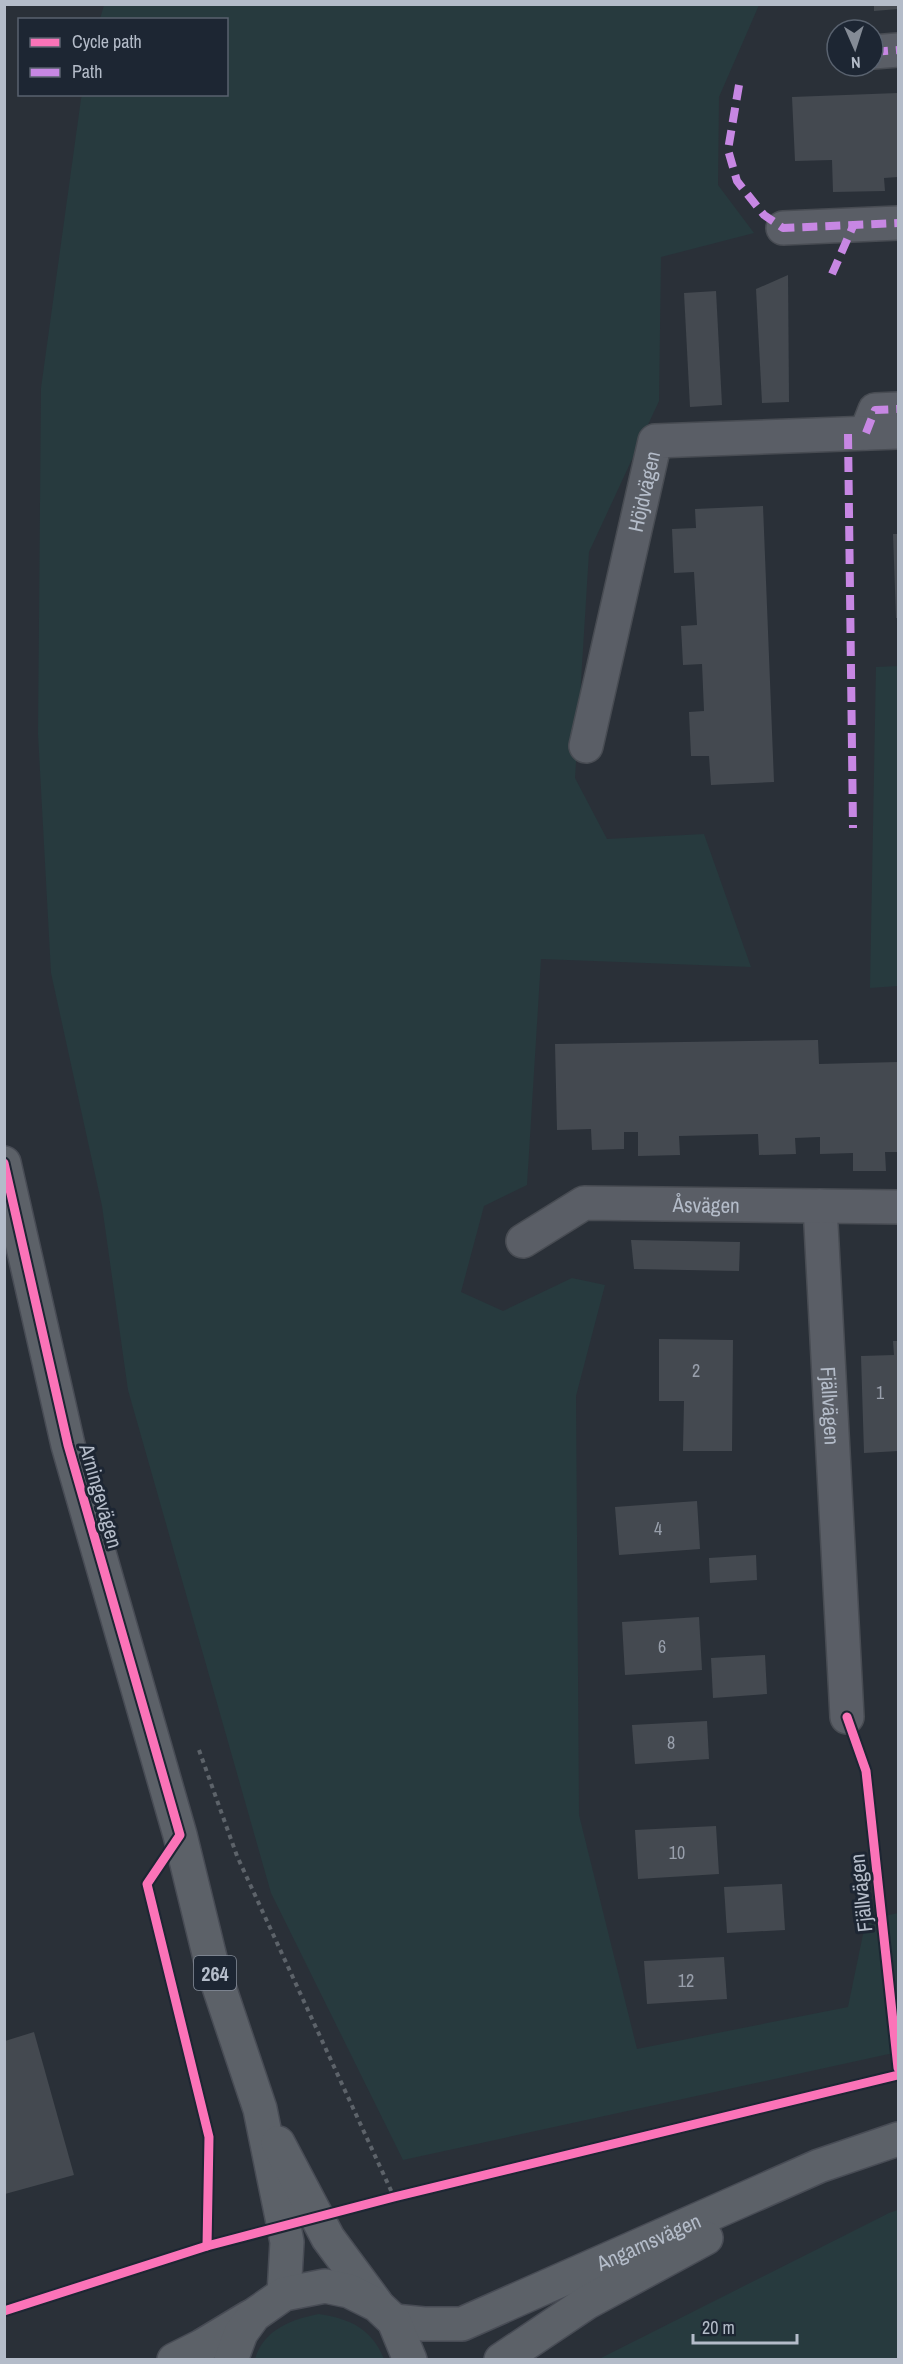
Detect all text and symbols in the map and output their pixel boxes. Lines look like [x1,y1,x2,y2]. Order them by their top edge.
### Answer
legend [18,18,228,96]
north arrow [825,18,885,78]
text: Cycle path [72,29,142,54]
text: N [850,52,861,74]
text: Path [72,59,102,84]
street label: Höjdvägen [620,448,667,535]
street label: Åsvägen [671,1190,740,1219]
house number: 2 [692,1358,700,1383]
street label: Fjällvägen [814,1366,847,1446]
house number: 1 [876,1380,885,1405]
street label: Arningevägen [72,1440,130,1552]
house number: 4 [654,1516,662,1541]
house number: 6 [658,1634,666,1659]
house number: 8 [667,1730,675,1755]
house number: 10 [669,1840,685,1865]
street label: Fjällvägen [842,1852,880,1934]
road number: 264 [194,1956,236,1990]
house number: 12 [678,1968,694,1993]
street label: Angarnsvägen [591,2206,705,2278]
scale bar [693,2307,796,2345]
text: 20 m [702,2315,735,2340]

